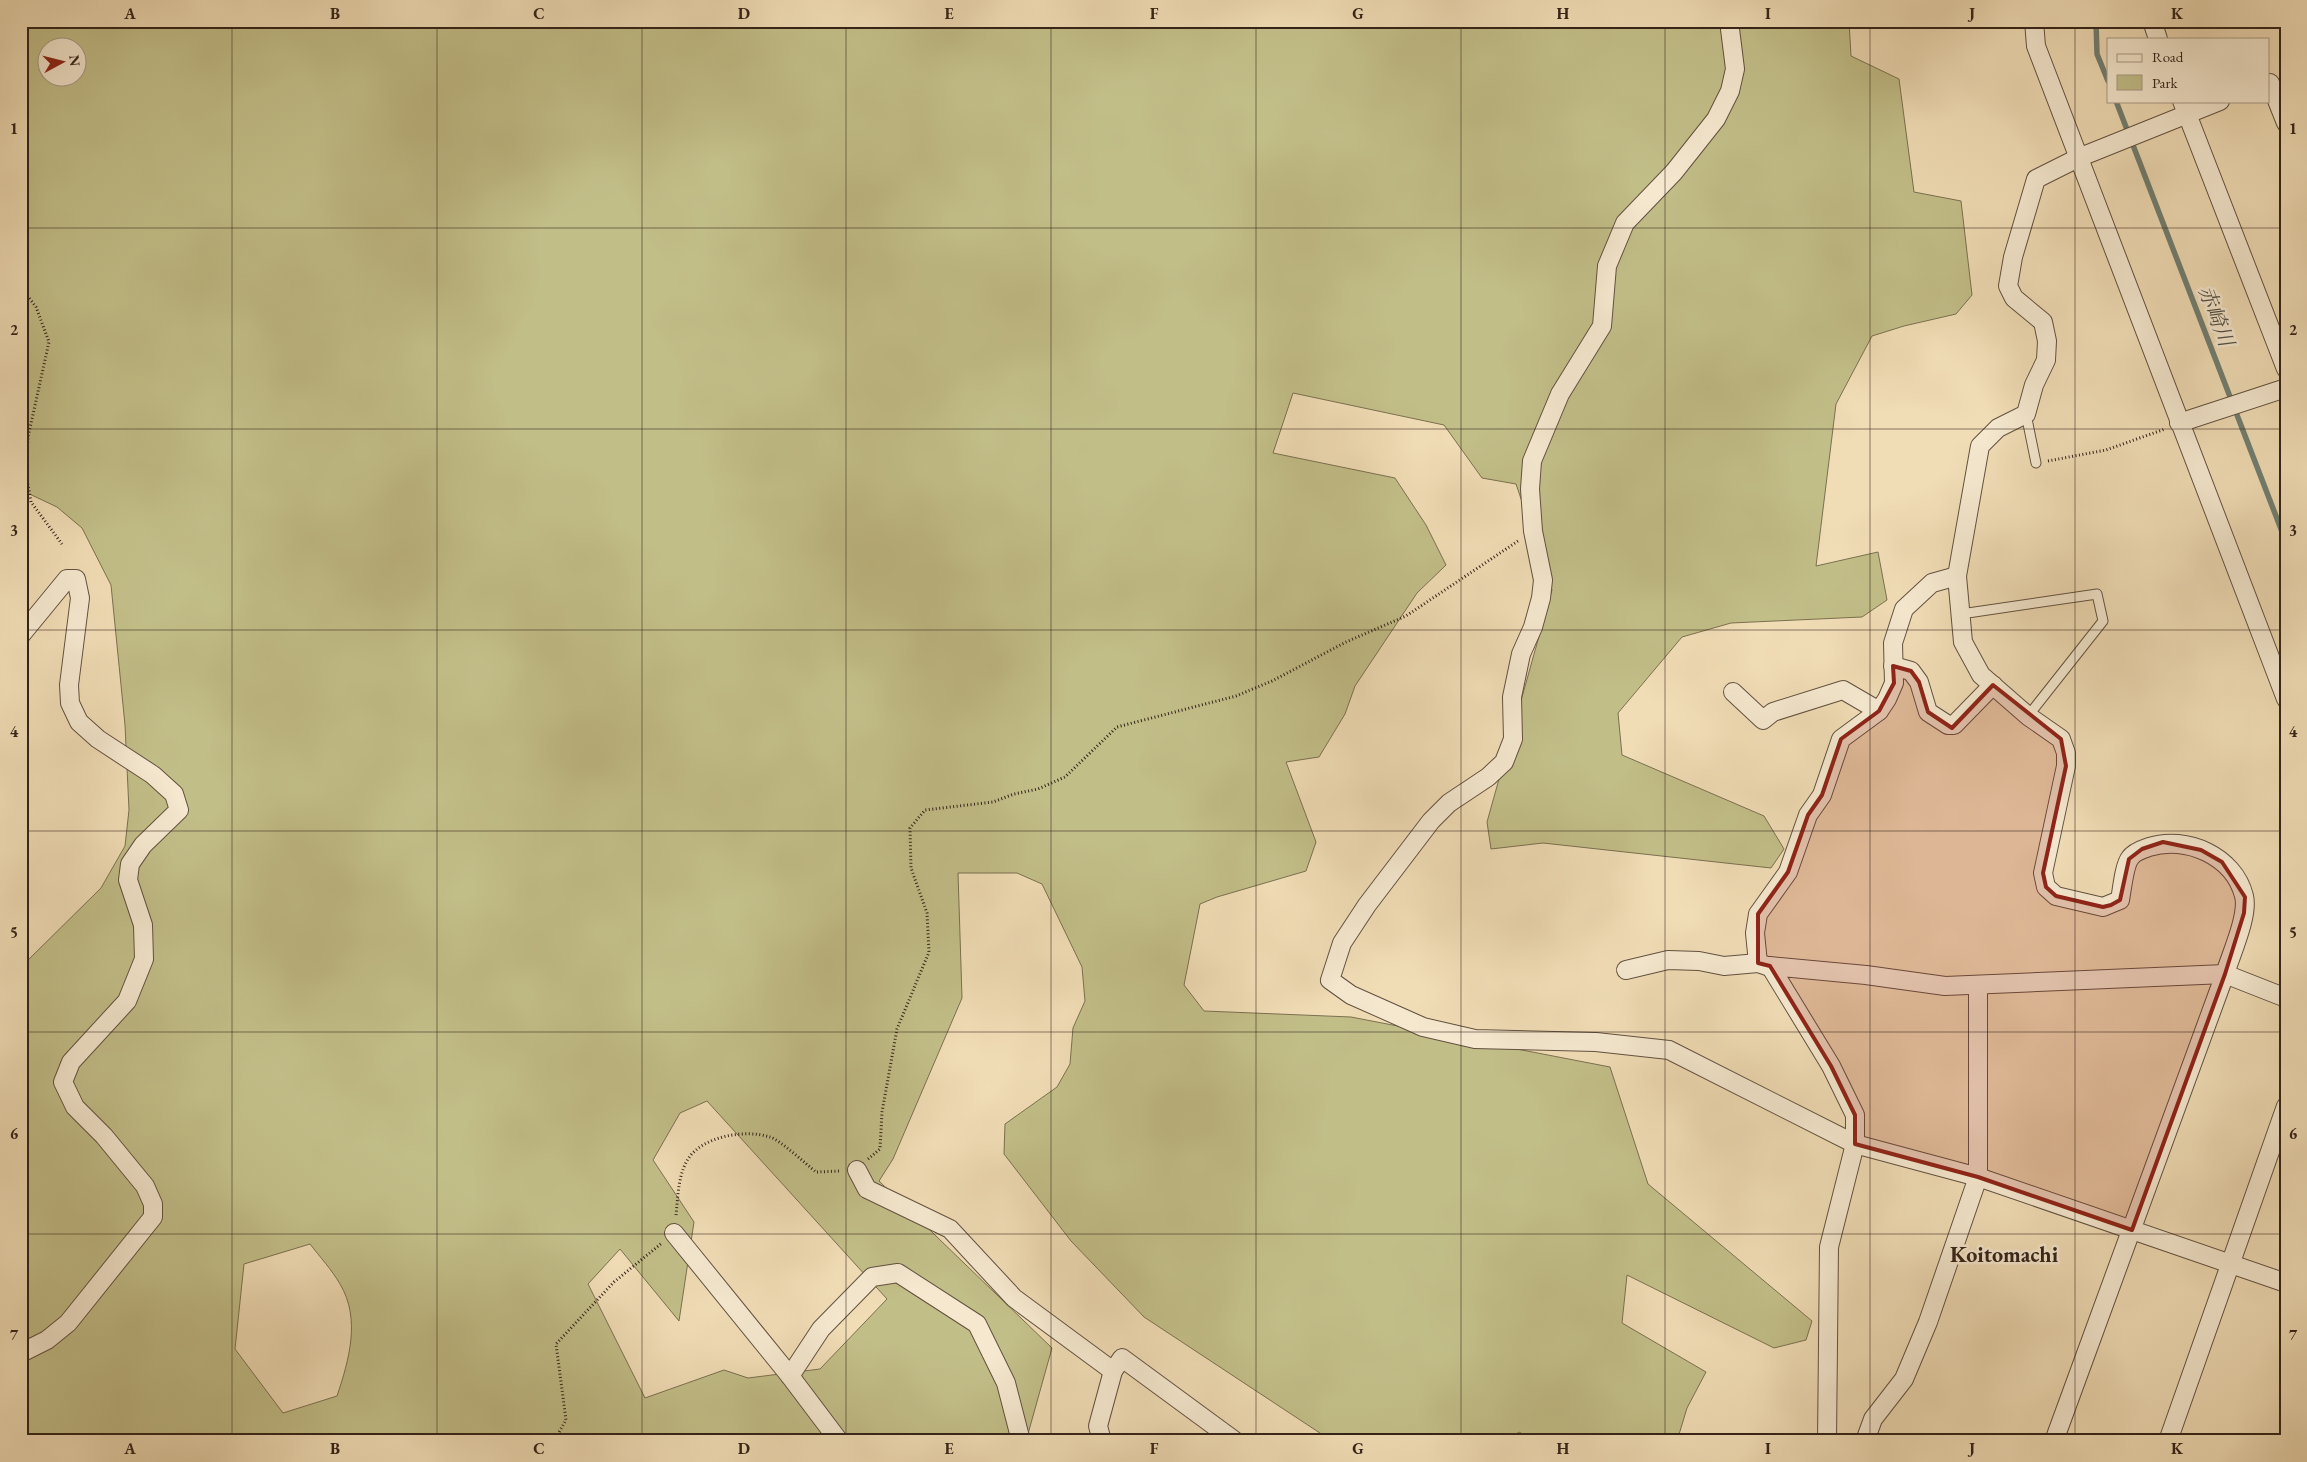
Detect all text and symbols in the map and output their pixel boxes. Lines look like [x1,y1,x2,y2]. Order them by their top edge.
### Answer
text: A [123,3,136,24]
text: B [330,3,340,24]
text: C [533,3,545,24]
text: D [738,3,750,24]
text: E [944,3,954,24]
text: F [1150,3,1159,24]
text: G [1352,3,1364,24]
text: H [1557,3,1570,24]
text: I [1765,3,1771,24]
text: J [1967,3,1975,24]
text: K [2171,3,2184,24]
north arrow [38,38,88,88]
legend [2107,38,2270,102]
text: Road [2152,47,2184,66]
text: N [65,54,85,68]
text: Park [2152,73,2179,92]
text: 1 [10,118,18,139]
text: 1 [2289,118,2297,139]
water label: 赤崎川 [2193,282,2241,352]
text: 2 [10,319,19,340]
text: 2 [2289,319,2298,340]
text: 3 [10,520,18,541]
text: 3 [2289,520,2297,541]
text: 4 [10,721,19,742]
text: 4 [2289,721,2298,742]
text: 5 [10,922,18,943]
text: 5 [2289,922,2297,943]
text: 6 [10,1123,19,1144]
text: 6 [2289,1123,2298,1144]
district label: Koitomachi [1950,1240,2059,1269]
text: 7 [10,1324,19,1345]
text: 7 [2289,1324,2298,1345]
text: A [123,1438,136,1459]
text: B [330,1438,340,1459]
text: C [533,1438,545,1459]
text: D [738,1438,750,1459]
text: E [944,1438,954,1459]
text: F [1150,1438,1159,1459]
text: G [1352,1438,1364,1459]
text: H [1557,1438,1570,1459]
text: I [1765,1438,1771,1459]
text: J [1967,1438,1975,1459]
text: K [2171,1438,2184,1459]

